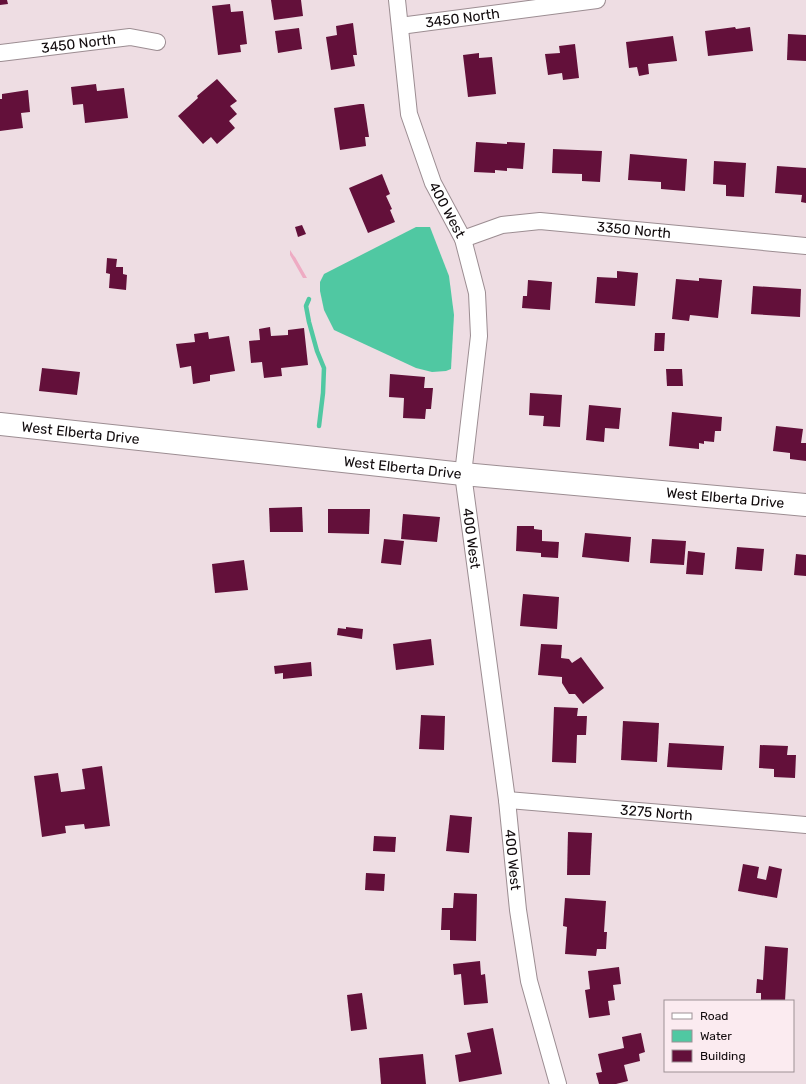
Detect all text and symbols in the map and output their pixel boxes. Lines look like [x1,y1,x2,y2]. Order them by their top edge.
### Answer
street label: 3450 North [424,5,501,32]
street label: 3450 North [40,31,117,57]
street label: 400 West [425,179,469,241]
street label: 3350 North [596,218,672,242]
street label: West Elberta Drive [21,418,141,448]
street label: West Elberta Drive [343,453,463,483]
street label: West Elberta Drive [665,484,785,512]
street label: 400 West [459,507,484,570]
street label: 3275 North [619,801,693,824]
street label: 400 West [501,829,524,892]
legend [664,1000,794,1072]
text: Road [700,1009,728,1023]
text: Water [700,1029,732,1043]
text: Building [700,1049,746,1063]

